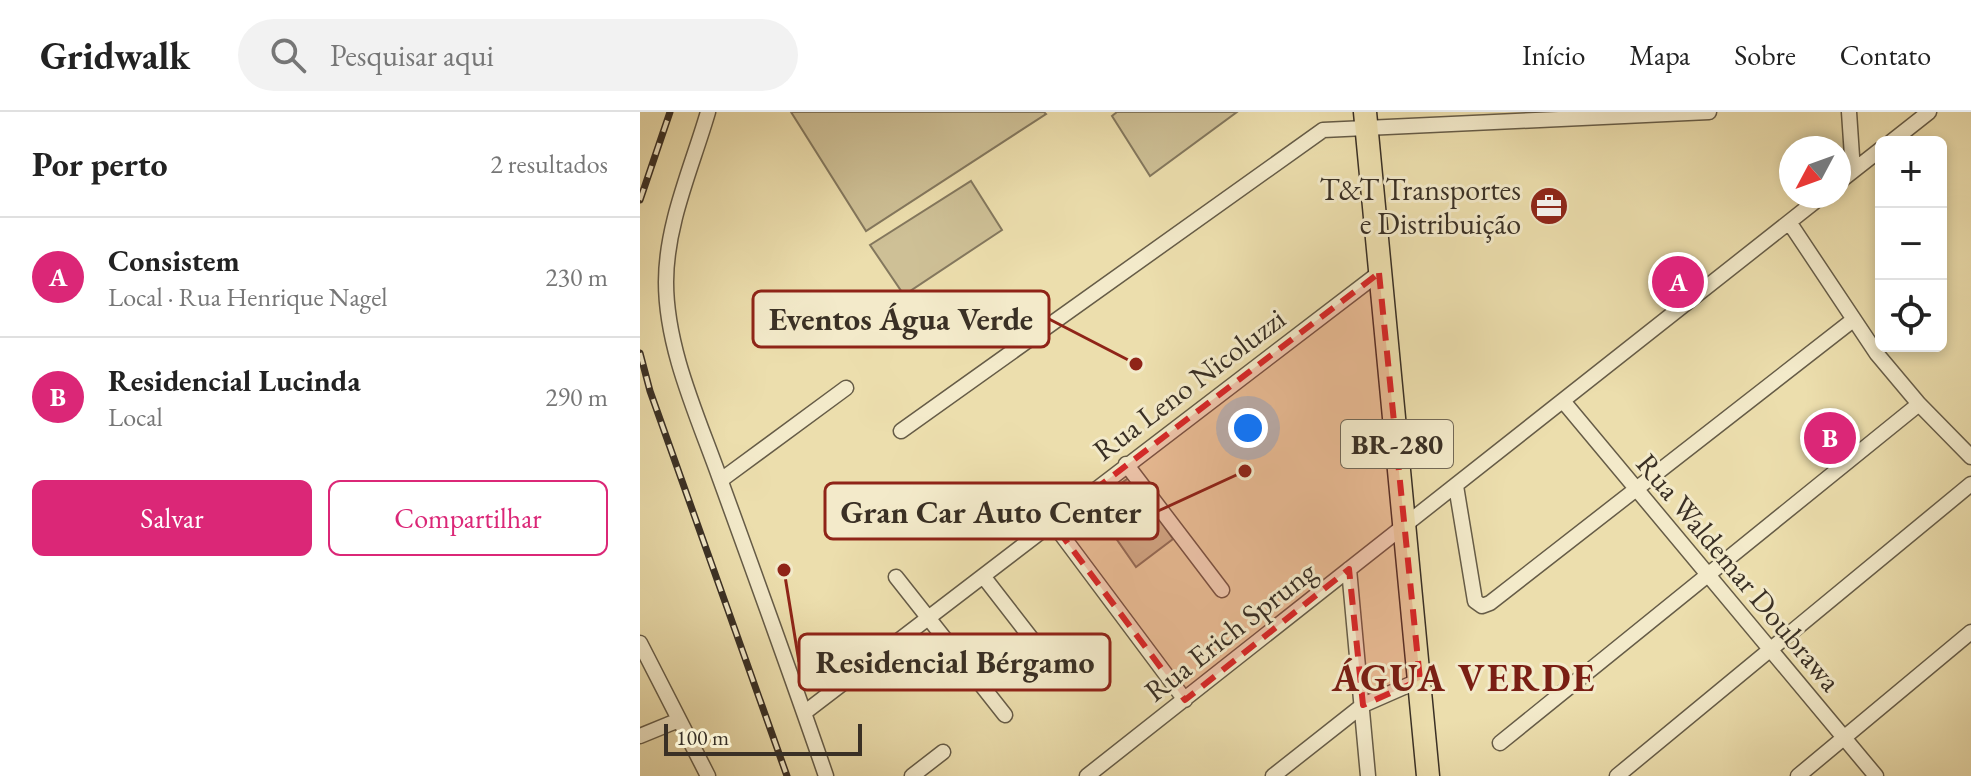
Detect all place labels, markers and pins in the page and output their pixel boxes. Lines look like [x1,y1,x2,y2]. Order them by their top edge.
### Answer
place label: T&T Transportes e Distribuição [1320,170,1521,243]
office icon: T&T Transportes e Distribuição [1528,185,1570,227]
pin: A [1652,252,1704,312]
callout: Eventos Água Verde [753,291,1049,347]
pin: B [1804,408,1856,468]
callout: Gran Car Auto Center [825,483,1158,539]
callout: Residencial Bérgamo [799,634,1110,690]

